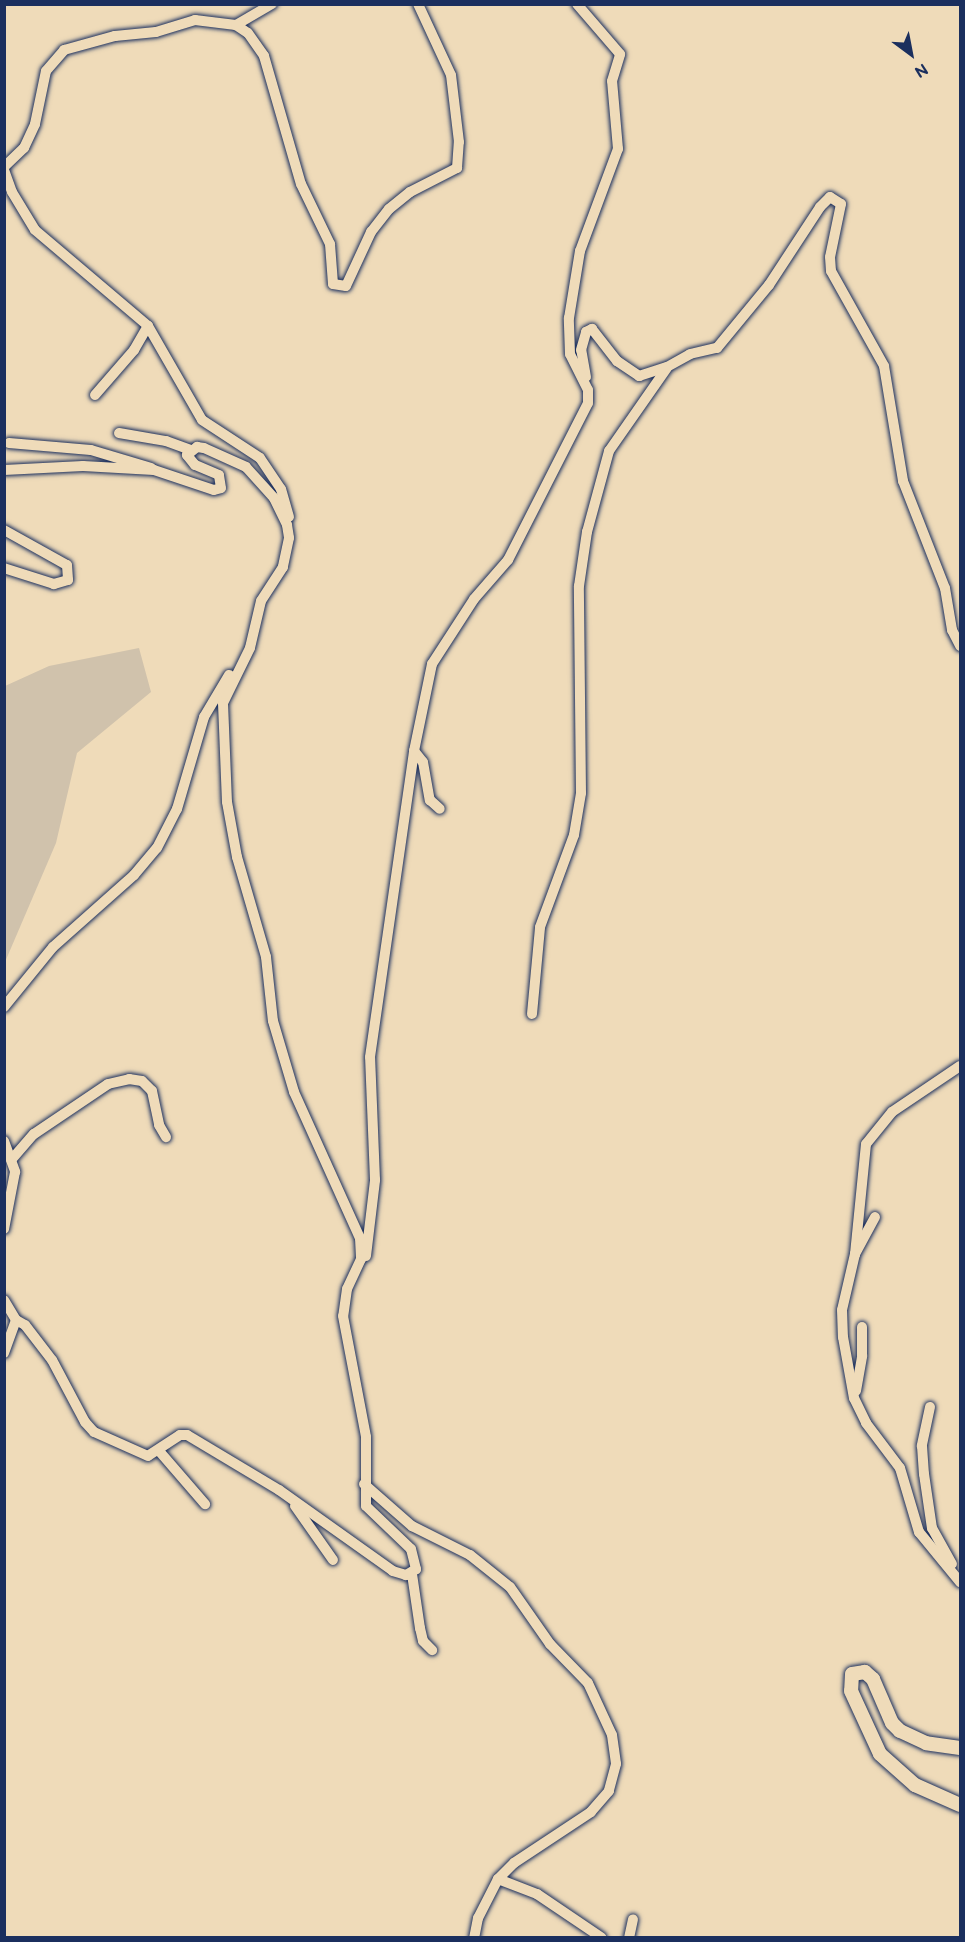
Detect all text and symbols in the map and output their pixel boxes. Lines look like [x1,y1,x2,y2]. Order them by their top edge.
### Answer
north arrow [881,24,941,84]
text: N [911,58,931,81]

